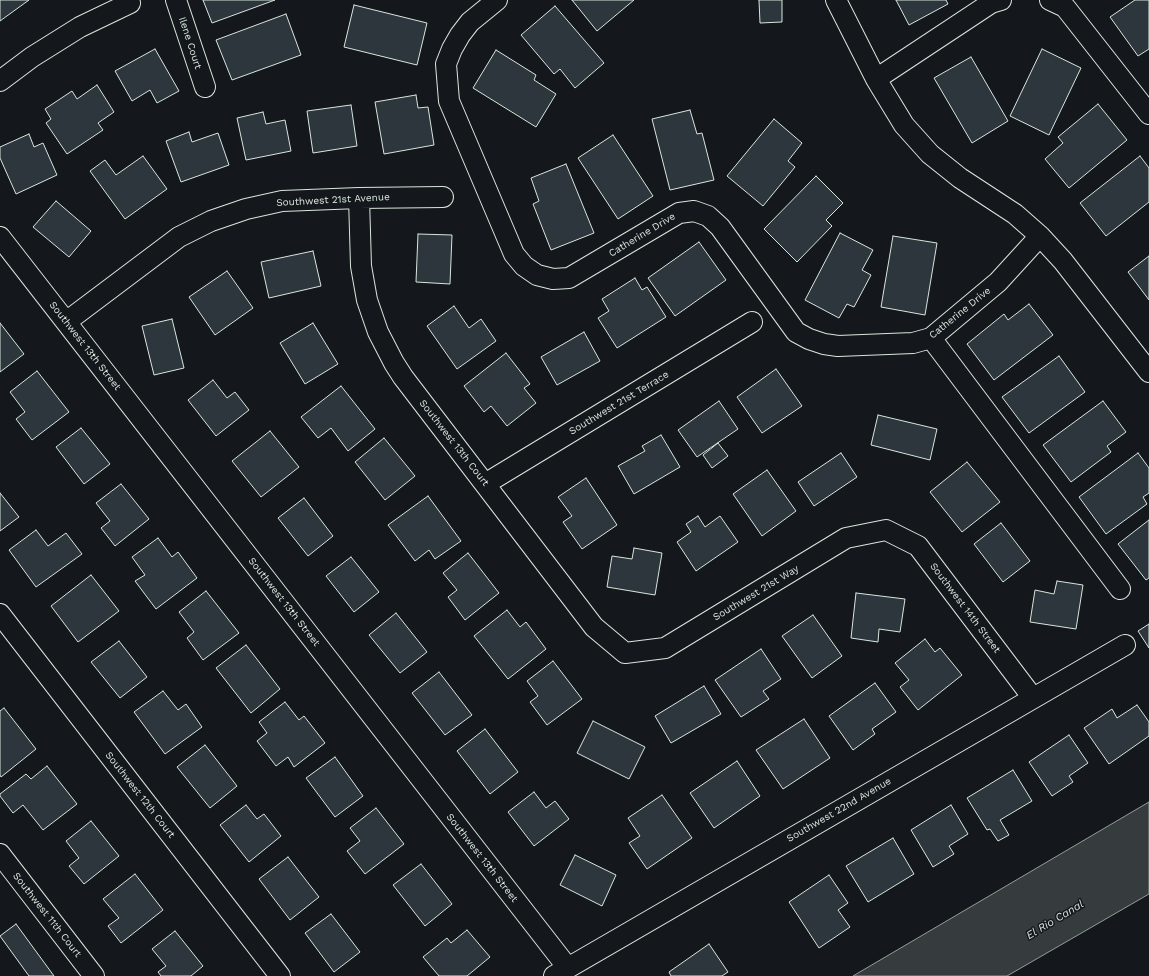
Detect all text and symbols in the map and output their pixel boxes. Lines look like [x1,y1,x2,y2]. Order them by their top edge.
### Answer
street label: Ilene Court [176,15,204,71]
street label: Southwest 21st Avenue [276,191,390,209]
street label: Catherine Drive [607,210,677,260]
street label: Catherine Drive [927,285,993,341]
street label: Southwest 13th Street [47,299,123,393]
street label: Southwest 21st Terrace [567,368,671,438]
street label: Southwest 13th Court [417,397,491,489]
street label: Southwest 13th Street [246,555,322,649]
street label: Southwest 14th Street [927,561,1003,655]
street label: Southwest 21st Way [711,563,801,623]
street label: Southwest 12th Court [103,749,177,841]
street label: Southwest 22nd Avenue [785,775,893,845]
street label: Southwest 13th Street [444,811,520,905]
street label: Southwest 11th Court [10,870,84,960]
water label: El Rio Canal [1024,898,1086,942]

